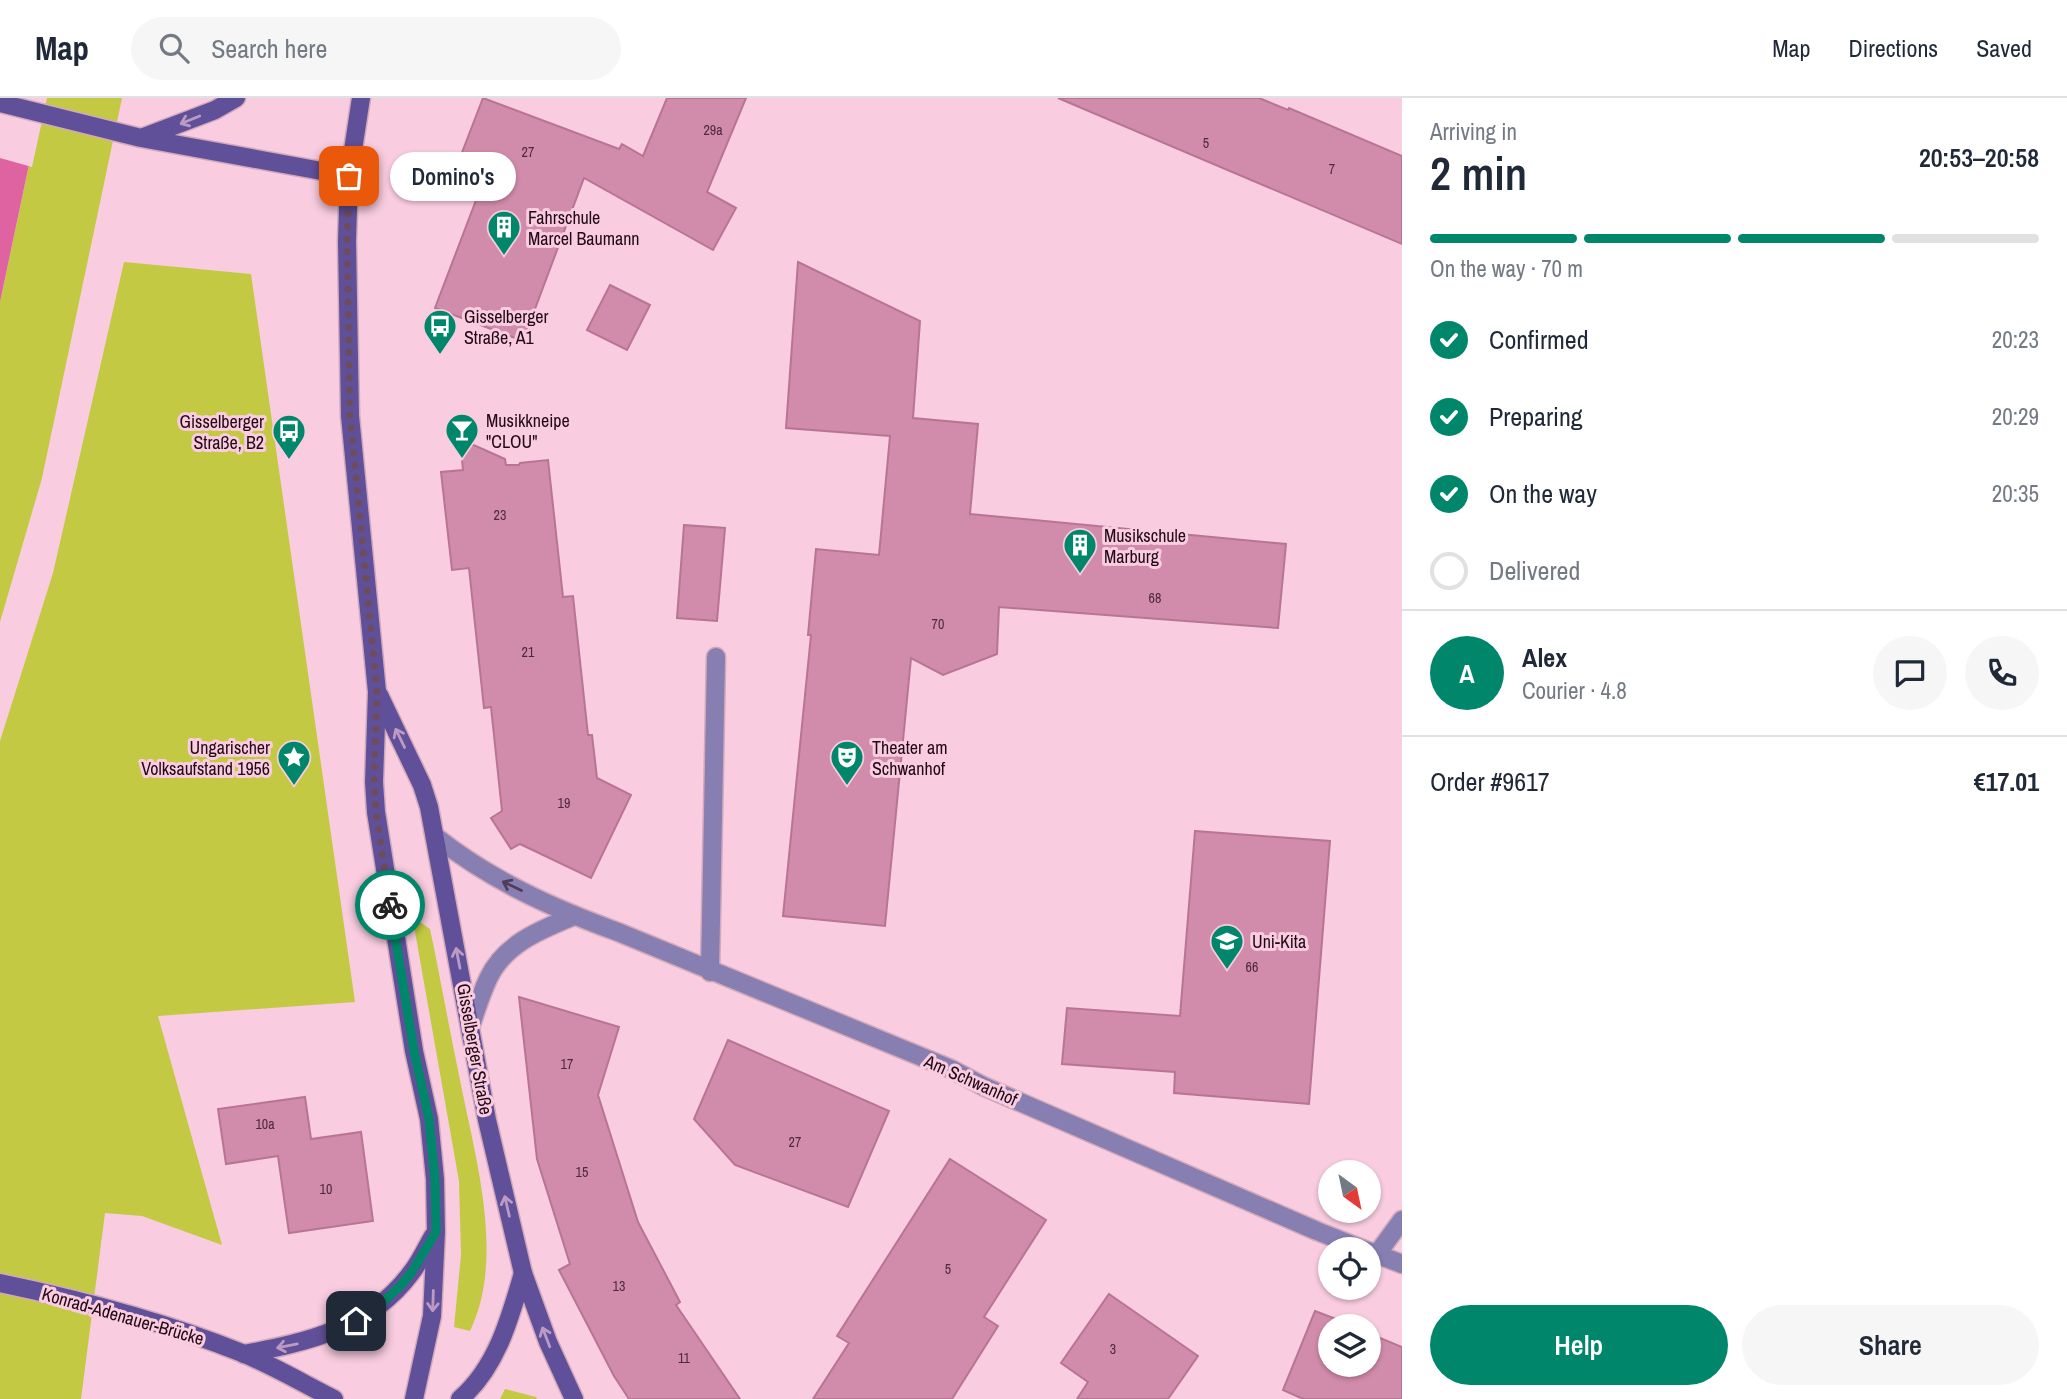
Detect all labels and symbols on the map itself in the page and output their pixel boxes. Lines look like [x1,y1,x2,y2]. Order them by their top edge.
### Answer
one-way arrow [179,115,201,128]
house number: 29a [703,121,723,139]
house number: 5 [1203,134,1209,152]
house number: 27 [522,143,534,161]
pin [319,146,379,206]
callout: Domino's [391,152,517,200]
house number: 7 [1329,160,1335,178]
place label: Fahrschule Marcel Baumann [528,205,640,251]
building icon: Fahrschule Marcel Baumann [485,208,523,257]
place label: Gisselberger Straße, A1 [464,304,549,350]
bus stop icon: Gisselberger Straße, A1 [421,307,459,356]
place label: Musikkneipe "CLOU" [486,408,570,454]
place label: Gisselberger Straße, B2 [180,409,264,455]
bar icon: Musikkneipe "CLOU" [443,411,481,460]
bus stop icon: Gisselberger Straße, B2 [270,412,308,461]
house number: 23 [494,506,506,524]
place label: Musikschule Marburg [1104,523,1186,569]
building icon: Musikschule Marburg [1061,526,1099,575]
house number: 68 [1149,589,1161,607]
house number: 70 [932,615,944,633]
house number: 21 [522,643,535,661]
one-way arrow [392,728,406,749]
place label: Ungarischer Volksaufstand 1956 [141,735,270,781]
place label: Theater am Schwanhof [872,735,947,781]
place icon: Ungarischer Volksaufstand 1956 [275,738,313,787]
theatre icon: Theater am Schwanhof [828,738,866,787]
house number: 19 [558,794,570,812]
courier [355,870,425,940]
one-way arrow [502,879,523,892]
school or university icon: Uni-Kita [1208,922,1246,971]
place label: Uni-Kita [1252,929,1306,954]
one-way arrow [451,947,465,970]
house number: 66 [1246,958,1258,976]
street label: Gisselberger Straße [451,981,499,1117]
street label: Am Schwanhof [920,1048,1022,1112]
house number: 17 [561,1055,573,1073]
house number: 10a [255,1115,275,1133]
house number: 27 [789,1133,801,1151]
north arrow [1318,1160,1381,1223]
house number: 15 [576,1163,588,1181]
house number: 10 [320,1180,332,1198]
one-way arrow [500,1195,514,1218]
house number: 5 [945,1260,951,1278]
house number: 13 [613,1277,625,1295]
street label: Konrad-Adenauer-Brücke [39,1281,207,1351]
one-way arrow [426,1289,439,1312]
pin [326,1291,386,1351]
one-way arrow [539,1326,551,1348]
one-way arrow [276,1340,299,1353]
house number: 3 [1110,1340,1116,1358]
house number: 11 [678,1349,691,1367]

